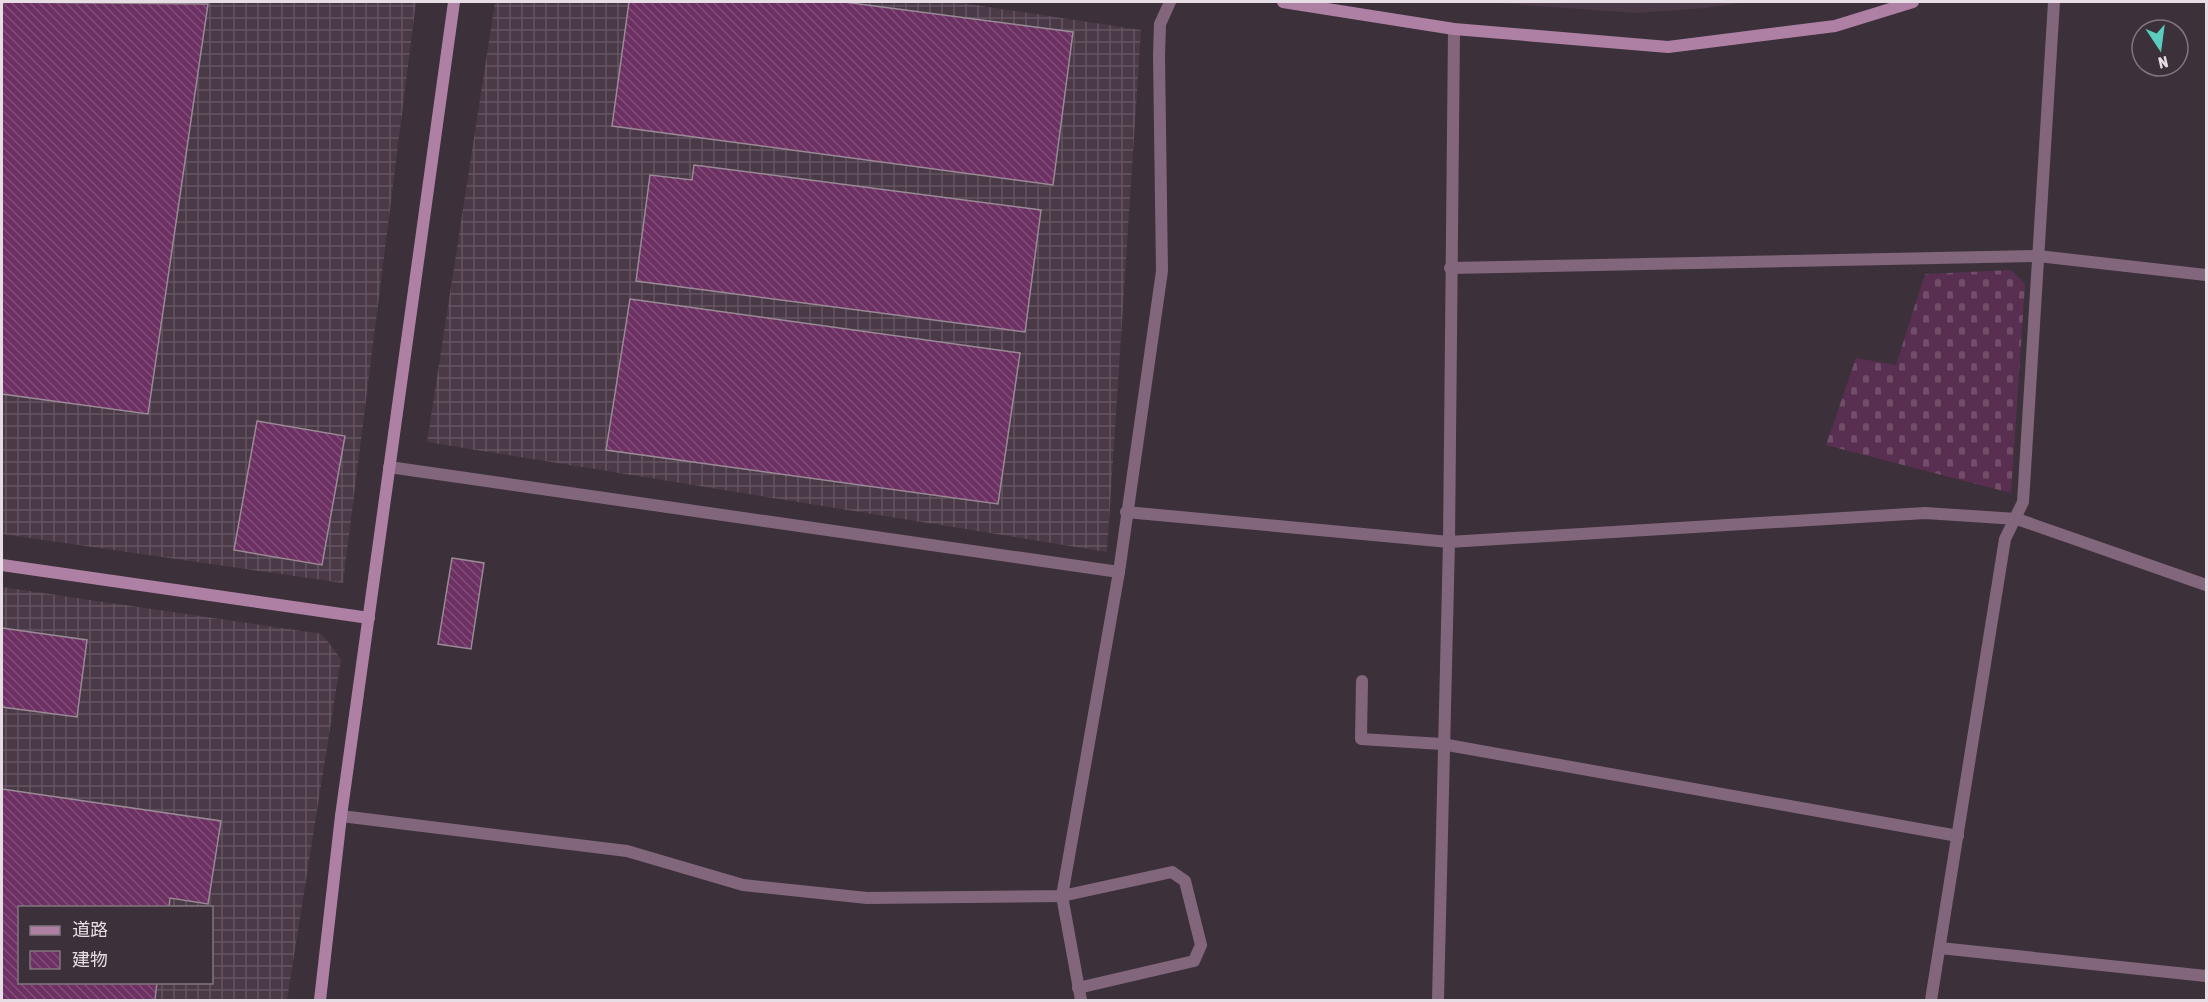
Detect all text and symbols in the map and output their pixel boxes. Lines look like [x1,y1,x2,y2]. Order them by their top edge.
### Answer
north arrow [2130,18,2190,78]
text: N [2157,53,2170,72]
legend [18,906,213,984]
text: 道路 [72,919,108,940]
text: 建物 [72,949,108,970]

